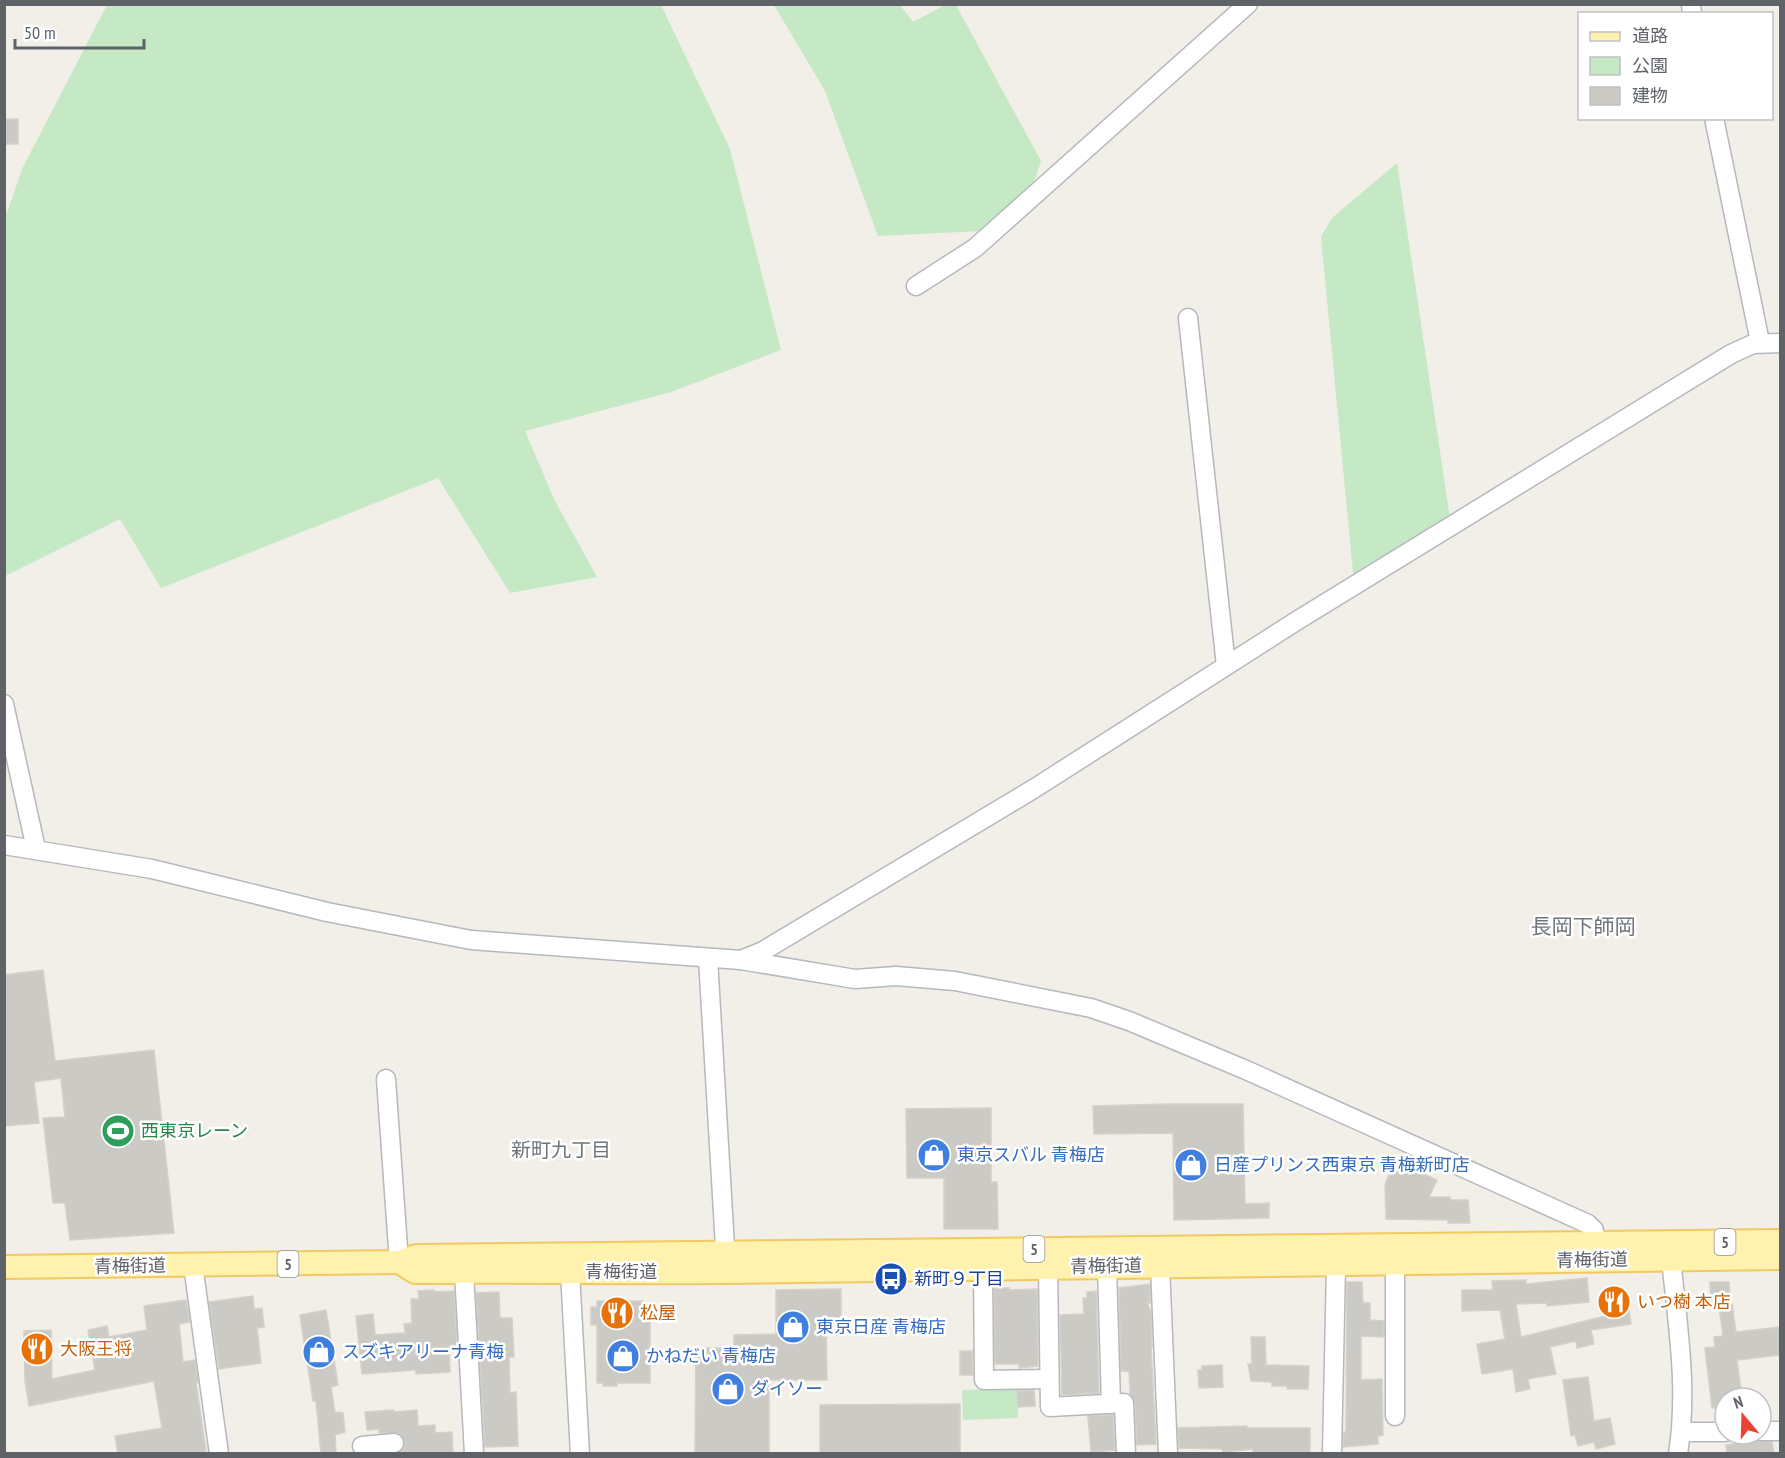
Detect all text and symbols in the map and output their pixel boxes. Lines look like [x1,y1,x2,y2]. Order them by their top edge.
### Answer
scale bar [15,12,144,50]
legend [1578,12,1773,120]
text: 50 m [24,21,56,44]
text: 道路 [1632,24,1668,47]
text: 公園 [1632,54,1668,77]
text: 建物 [1632,84,1668,107]
district label: 長岡下師岡 [1531,913,1636,940]
sports icon: 西東京レーン [100,1113,136,1149]
place label: 西東京レーン [141,1119,248,1142]
district label: 新町九丁目 [511,1137,611,1163]
shop icon: 東京スバル 青梅店 [916,1137,952,1173]
place label: 東京スバル 青梅店 [957,1143,1105,1166]
shop icon: 日産プリンス西東京 青梅新町店 [1173,1147,1209,1183]
place label: 日産プリンス西東京 青梅新町店 [1214,1153,1469,1176]
road number: 5 [1714,1229,1736,1255]
road number: 5 [1024,1236,1044,1262]
street label: 青梅街道 [1556,1247,1628,1272]
road number: 5 [278,1251,298,1277]
street label: 青梅街道 [94,1253,166,1278]
street label: 青梅街道 [1070,1253,1142,1278]
street label: 青梅街道 [585,1260,657,1283]
bus stop icon: 新町９丁目 [873,1261,909,1297]
place label: 新町９丁目 [914,1267,1004,1290]
restaurant icon: いつ樹 本店 [1596,1284,1632,1320]
place label: いつ樹 本店 [1637,1290,1731,1313]
restaurant icon: 松屋 [599,1295,635,1331]
place label: 松屋 [640,1301,676,1324]
shop icon: 東京日産 青梅店 [775,1309,811,1345]
place label: 東京日産 青梅店 [816,1315,946,1338]
restaurant icon: 大阪王将 [19,1331,55,1367]
shop icon: スズキアリーナ青梅 [301,1334,337,1370]
place label: 大阪王将 [60,1337,132,1360]
shop icon: かねだい 青梅店 [605,1338,641,1374]
place label: スズキアリーナ青梅 [342,1340,504,1363]
place label: かねだい 青梅店 [646,1344,776,1367]
shop icon: ダイソー [710,1371,746,1407]
place label: ダイソー [751,1377,823,1400]
north arrow [1713,1386,1773,1446]
text: N [1731,1391,1745,1413]

